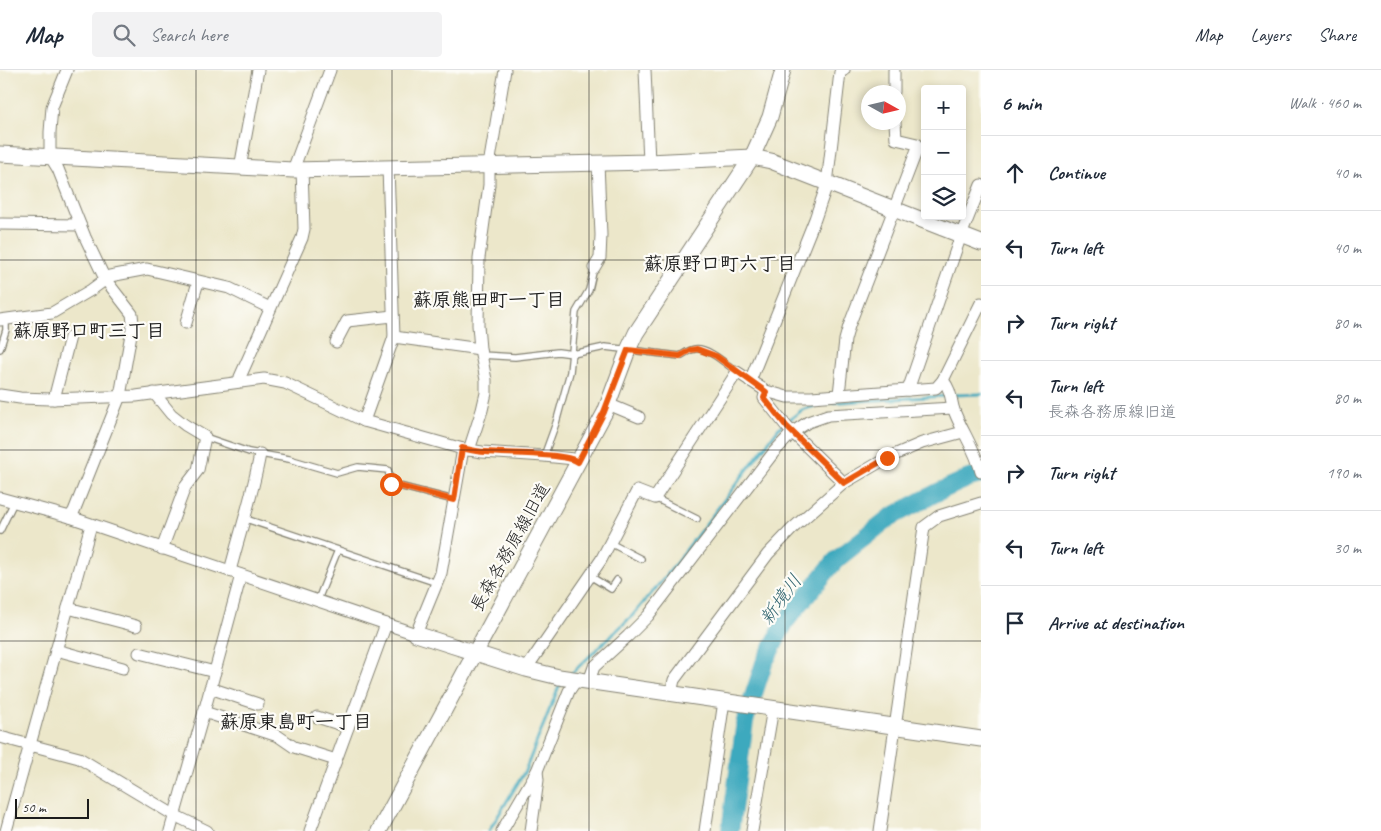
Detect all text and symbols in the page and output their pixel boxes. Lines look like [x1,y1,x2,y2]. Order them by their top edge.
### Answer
search box [92,12,442,57]
text: Map [25,20,62,50]
icon: search [110,21,138,49]
text: Search here [150,23,228,47]
text: Map [1195,24,1223,46]
text: Layers [1251,24,1290,46]
text: Share [1318,24,1356,46]
north arrow [861,85,906,130]
map controls [921,85,966,220]
button: + [921,85,966,130]
text: 6 min [1001,90,1042,116]
text: Walk · 460 m [1289,93,1361,113]
button: − [921,130,966,175]
icon: ahead [1001,159,1029,187]
text: Continue [1048,161,1105,185]
text: 40 m [1334,163,1361,183]
button: layers [921,175,966,220]
icon: left [1001,234,1029,262]
text: Turn left [1048,236,1103,260]
text: 40 m [1334,238,1361,258]
district label: 蘇原野口町六丁目 [644,252,796,276]
district label: 蘇原熊田町一丁目 [413,288,565,312]
icon: right [1001,309,1029,337]
text: Turn right [1048,311,1115,335]
text: 80 m [1334,313,1361,333]
district label: 蘇原野口町三丁目 [13,319,165,343]
text: Turn left [1048,374,1103,398]
icon: left [1001,384,1029,412]
text: 80 m [1334,388,1361,408]
text: 長森各務原線旧道 [1048,402,1176,422]
route end [876,447,899,470]
icon: right [1001,459,1029,487]
text: Turn right [1048,461,1115,485]
text: 190 m [1327,463,1361,483]
route start [380,473,403,496]
street label: 長森各務原線旧道 [465,479,555,615]
icon: left [1001,534,1029,562]
text: Turn left [1048,536,1103,560]
text: 30 m [1334,538,1361,558]
water label: 新境川 [754,569,807,630]
icon: arrive [1001,609,1029,637]
text: Arrive at destination [1048,611,1184,635]
district label: 蘇原東島町一丁目 [220,710,372,734]
scale bar [15,796,89,819]
text: 50 m [22,799,46,816]

